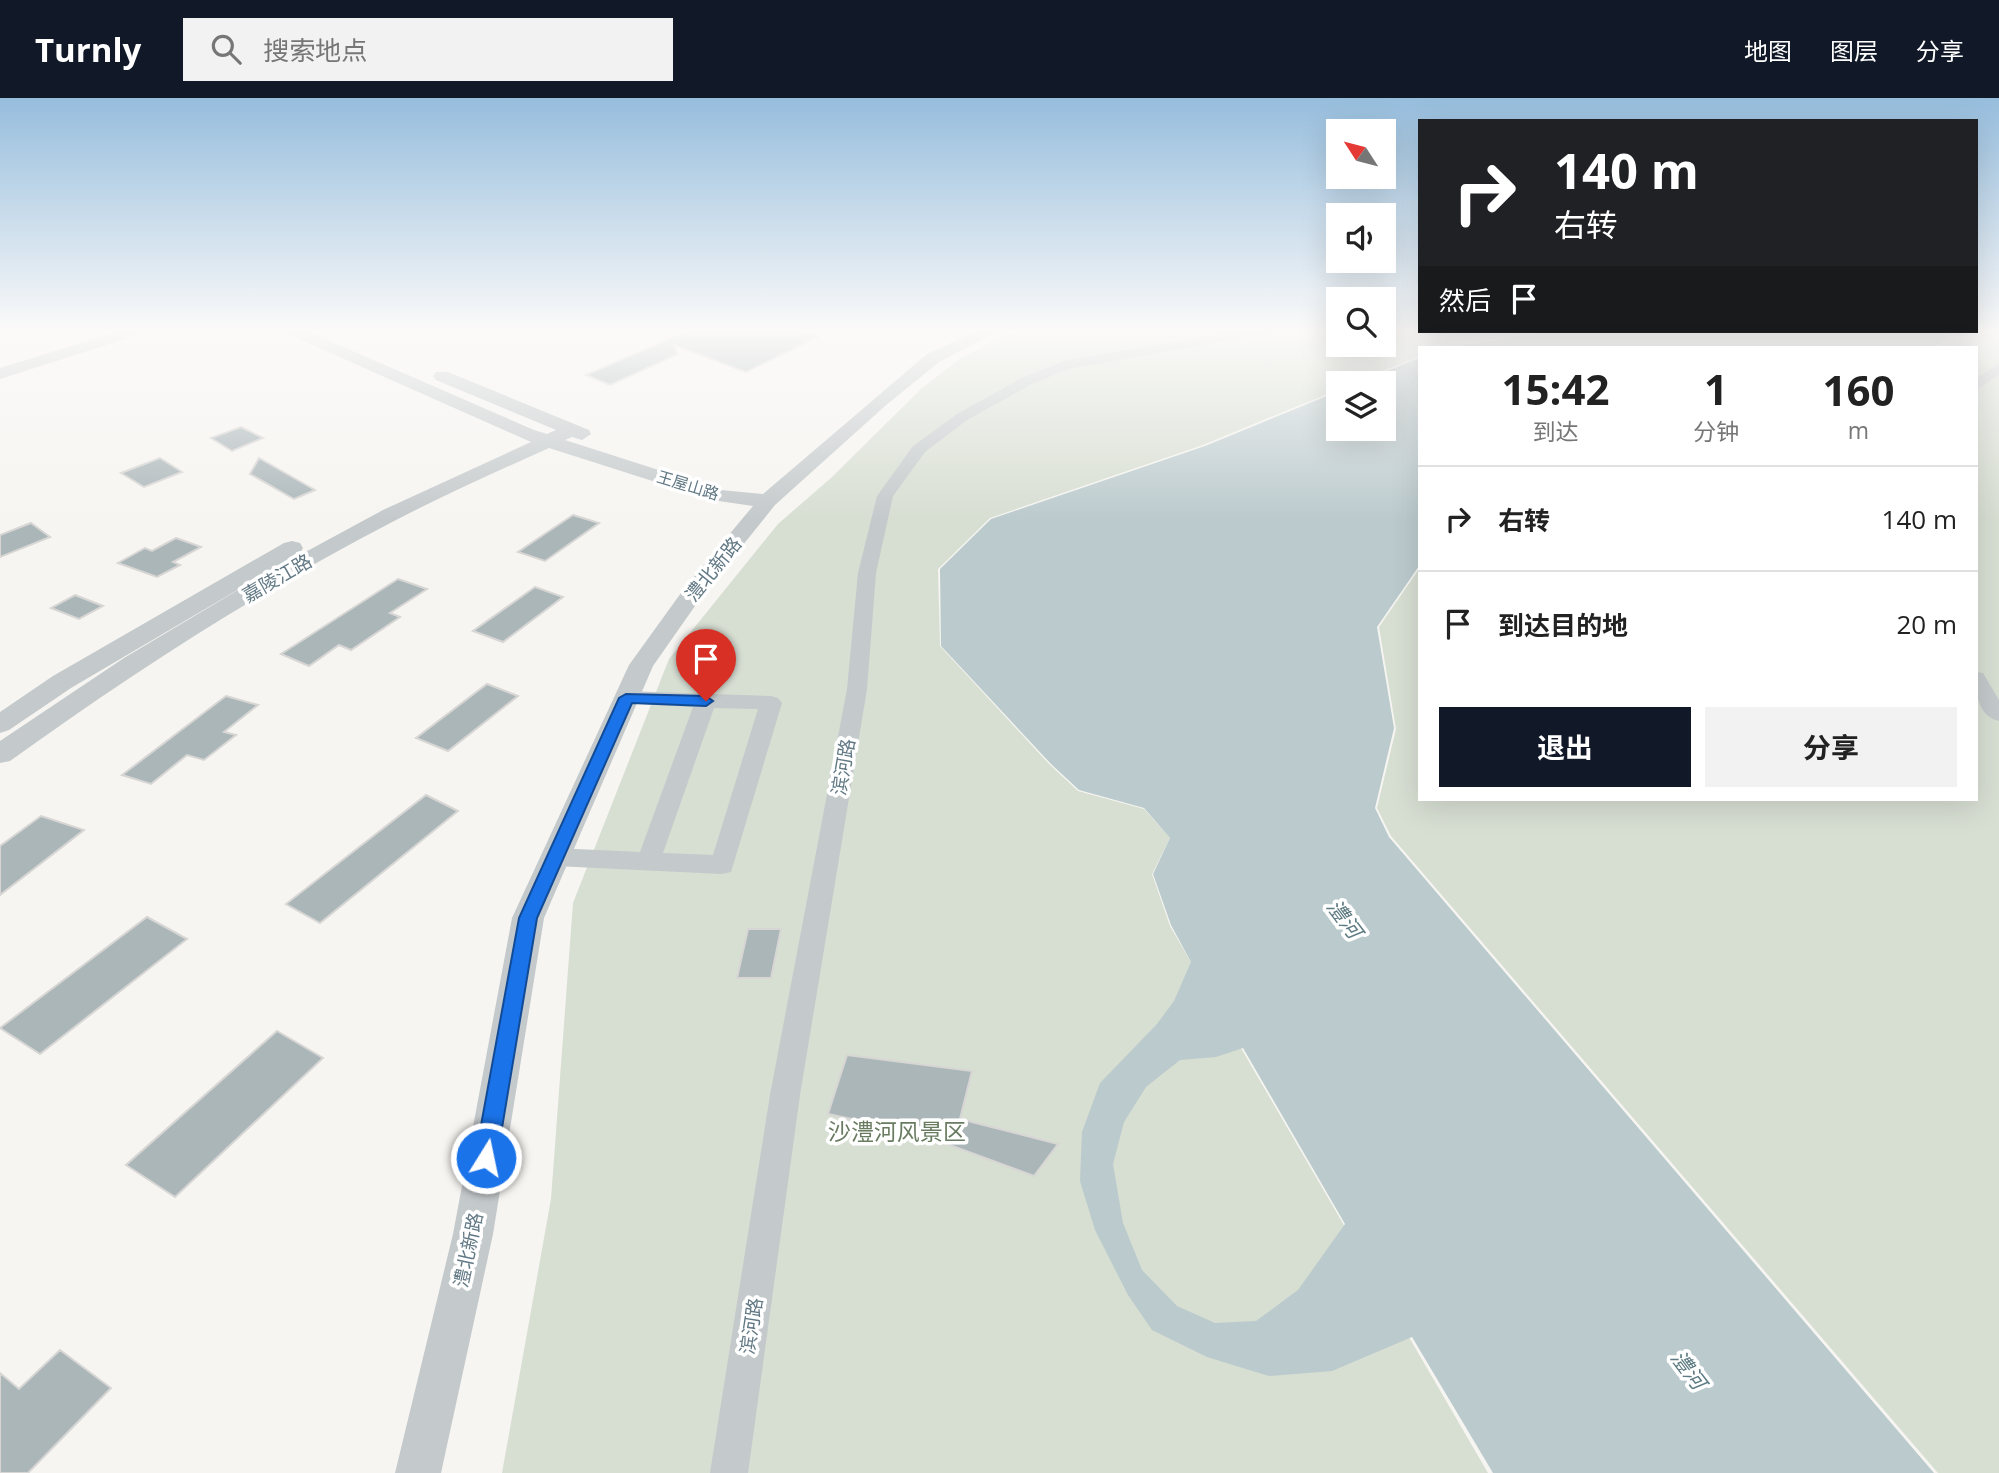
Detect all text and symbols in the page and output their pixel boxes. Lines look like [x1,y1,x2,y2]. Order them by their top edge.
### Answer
search box [183,18,673,81]
text: Turnly [35,27,141,72]
icon: search [207,30,245,68]
text: 搜索地点 [263,32,367,68]
text: 地图 [1744,34,1792,67]
text: 图层 [1830,34,1878,67]
text: 分享 [1916,34,1964,67]
north arrow [1326,119,1396,189]
map controls [1326,119,1396,441]
text: 140 m [1554,137,1699,203]
icon: right [1439,147,1530,238]
button: sound [1326,203,1396,273]
text: 右转 [1554,203,1618,246]
icon: arrive [1505,280,1543,318]
text: 然后 [1439,282,1491,318]
button: search [1326,287,1396,357]
text: 15:42 [1501,360,1610,417]
text: 1 [1704,360,1728,417]
text: 160 [1822,361,1895,418]
button: layers [1326,371,1396,441]
text: m [1848,414,1869,446]
text: 到达 [1532,415,1578,447]
text: 分钟 [1693,415,1739,447]
street label: 王屋山路 [654,465,722,505]
icon: right [1439,500,1477,538]
text: 140 m [1882,501,1957,537]
text: 右转 [1498,502,1550,538]
street label: 澧北新路 [679,531,747,607]
street label: 嘉陵江路 [238,548,316,608]
icon: arrive [1439,605,1477,643]
text: 20 m [1896,606,1957,642]
text: 到达目的地 [1498,607,1628,643]
pin [676,629,736,701]
icon: arrive [687,640,725,678]
button: 退出 [1439,707,1691,787]
button: 分享 [1705,707,1957,787]
street label: 滨河路 [825,737,861,797]
water label: 澧河 [1321,893,1371,947]
park label: 沙澧河风景区 [828,1115,966,1147]
position arrow [449,1121,523,1195]
street label: 澧北新路 [447,1210,489,1290]
street label: 滨河路 [734,1296,768,1356]
water label: 澧河 [1665,1344,1715,1398]

